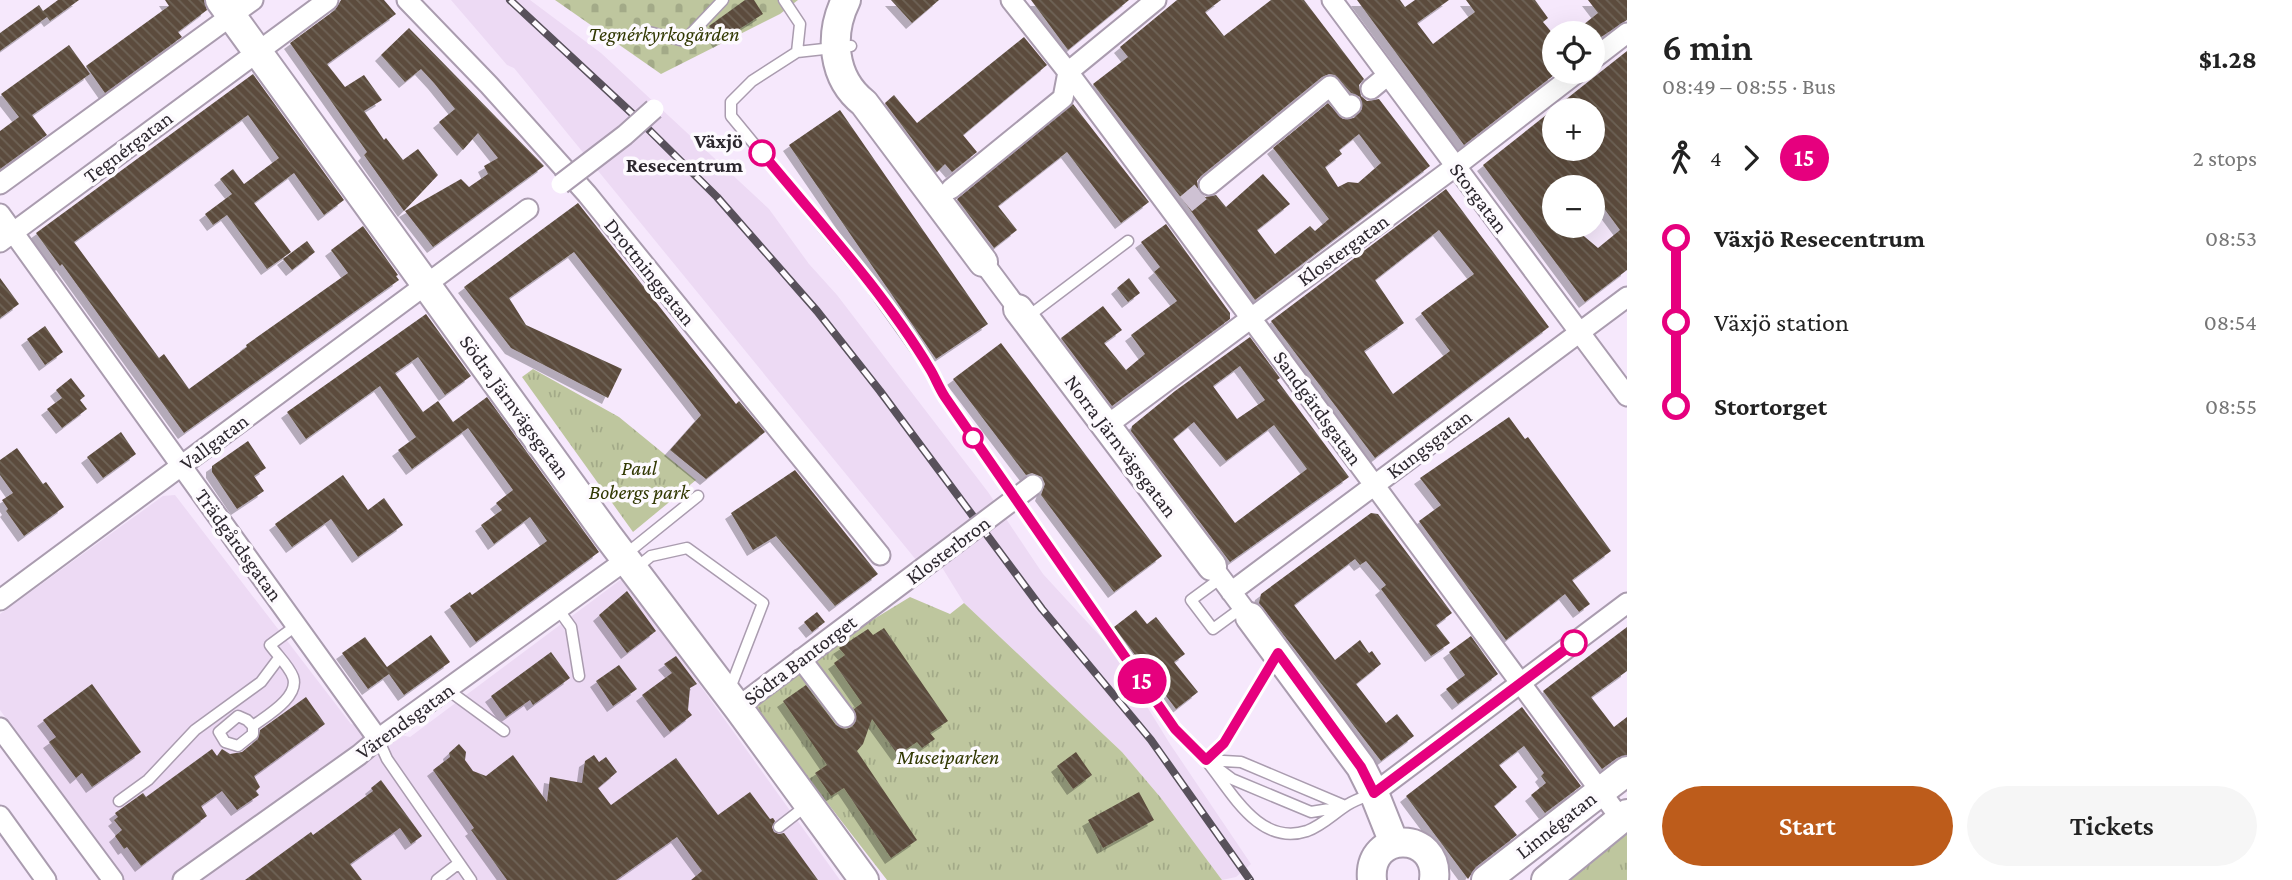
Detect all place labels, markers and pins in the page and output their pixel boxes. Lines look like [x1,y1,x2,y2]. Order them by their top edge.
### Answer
place label: Växjö Resecentrum [626,129,743,177]
marker: Växjö Resecentrum [749,140,775,166]
unlabelled marker [963,428,983,448]
unlabelled marker [1561,630,1587,656]

